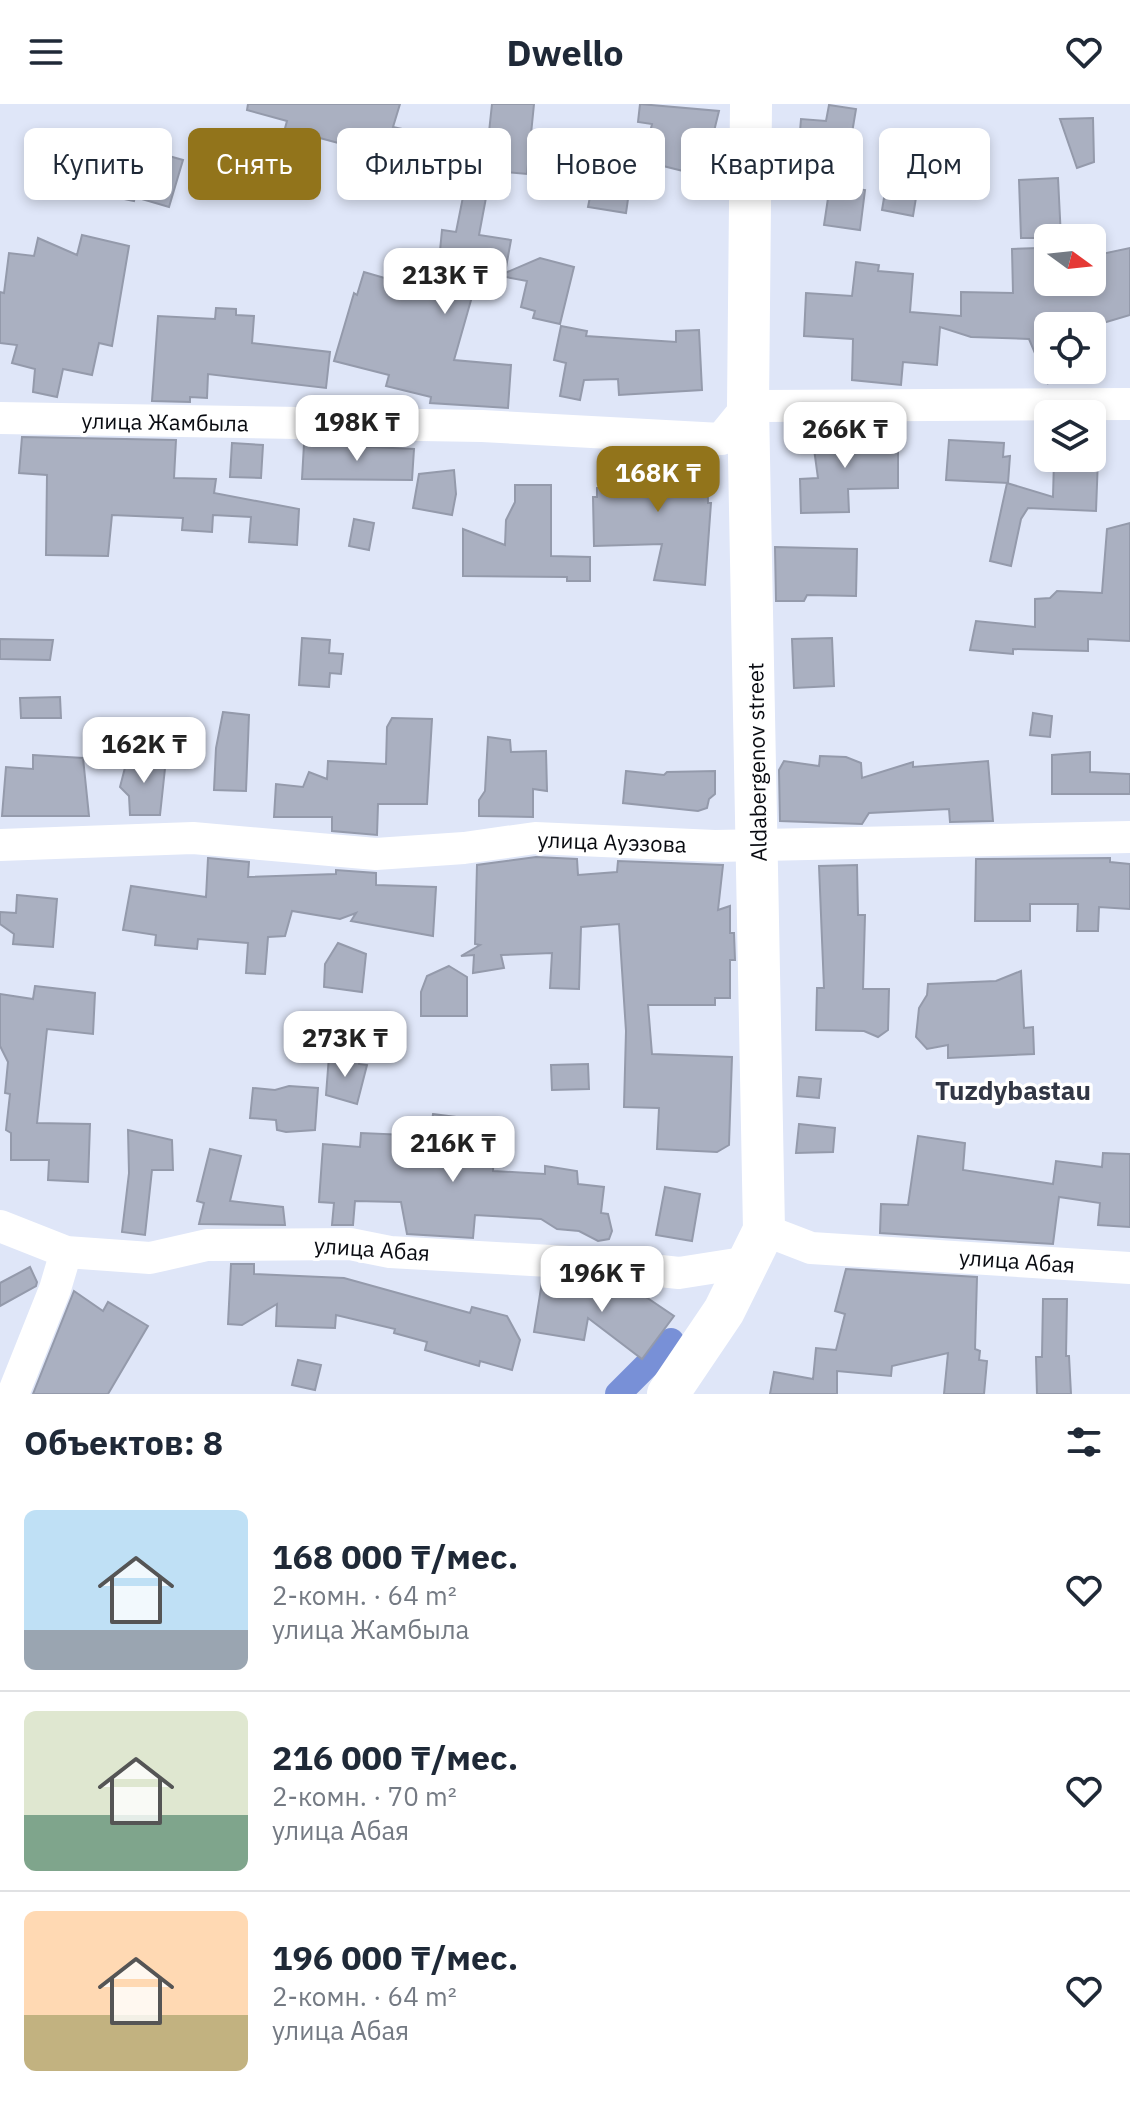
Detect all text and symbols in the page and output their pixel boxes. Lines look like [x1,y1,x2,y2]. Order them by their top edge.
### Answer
text: Dwello [506,29,624,76]
icon: menu [24,30,68,74]
icon: heart [1062,30,1106,74]
chip: Купить [24,128,172,200]
chip: Снять [188,128,321,200]
chip: Фильтры [337,128,511,200]
chip: Новое [527,128,665,200]
chip: Квартира [681,128,863,200]
chip: Дом [879,128,990,200]
north arrow [1034,224,1106,296]
map controls [1034,224,1106,472]
pin: 213K ₸ [380,248,510,316]
text: 213K ₸ [402,257,488,291]
button: locate [1034,312,1106,384]
pin: 198K ₸ [292,395,422,463]
button: layers [1034,400,1106,472]
pin: 266K ₸ [780,402,910,470]
text: 198K ₸ [314,404,400,438]
street label: улица Жамбыла [81,406,249,437]
text: 266K ₸ [802,411,888,445]
pin: 168K ₸ [593,446,723,514]
text: 168K ₸ [615,455,701,489]
street label: Aldabergenov street [740,662,773,862]
pin: 162K ₸ [79,717,209,785]
text: 162K ₸ [101,726,187,760]
street label: улица Ауэзова [537,824,687,859]
pin: 273K ₸ [280,1011,410,1079]
text: 273K ₸ [302,1020,388,1054]
district label: Tuzdybastau [935,1073,1091,1107]
pin: 216K ₸ [388,1116,518,1184]
text: 216K ₸ [410,1125,496,1159]
street label: улица Абая [313,1230,431,1267]
street label: улица Абая [958,1242,1076,1279]
pin: 196K ₸ [537,1246,667,1314]
text: 196K ₸ [559,1255,645,1289]
text: Объектов: 8 [24,1420,223,1464]
icon: filters [1062,1420,1106,1464]
text: 168 000 ₸/мес. [272,1534,518,1578]
icon: home [88,1542,184,1638]
icon: heart [1062,1568,1106,1612]
text: 2-комн. · 64 m² [272,1578,457,1612]
text: улица Жамбыла [272,1612,470,1646]
text: 216 000 ₸/мес. [272,1735,518,1779]
icon: home [88,1743,184,1839]
icon: heart [1062,1769,1106,1813]
text: 2-комн. · 70 m² [272,1779,457,1813]
text: улица Абая [272,1813,409,1847]
text: 196 000 ₸/мес. [272,1935,518,1979]
icon: home [88,1943,184,2039]
icon: heart [1062,1969,1106,2013]
text: 2-комн. · 64 m² [272,1979,457,2013]
text: улица Абая [272,2013,409,2047]

